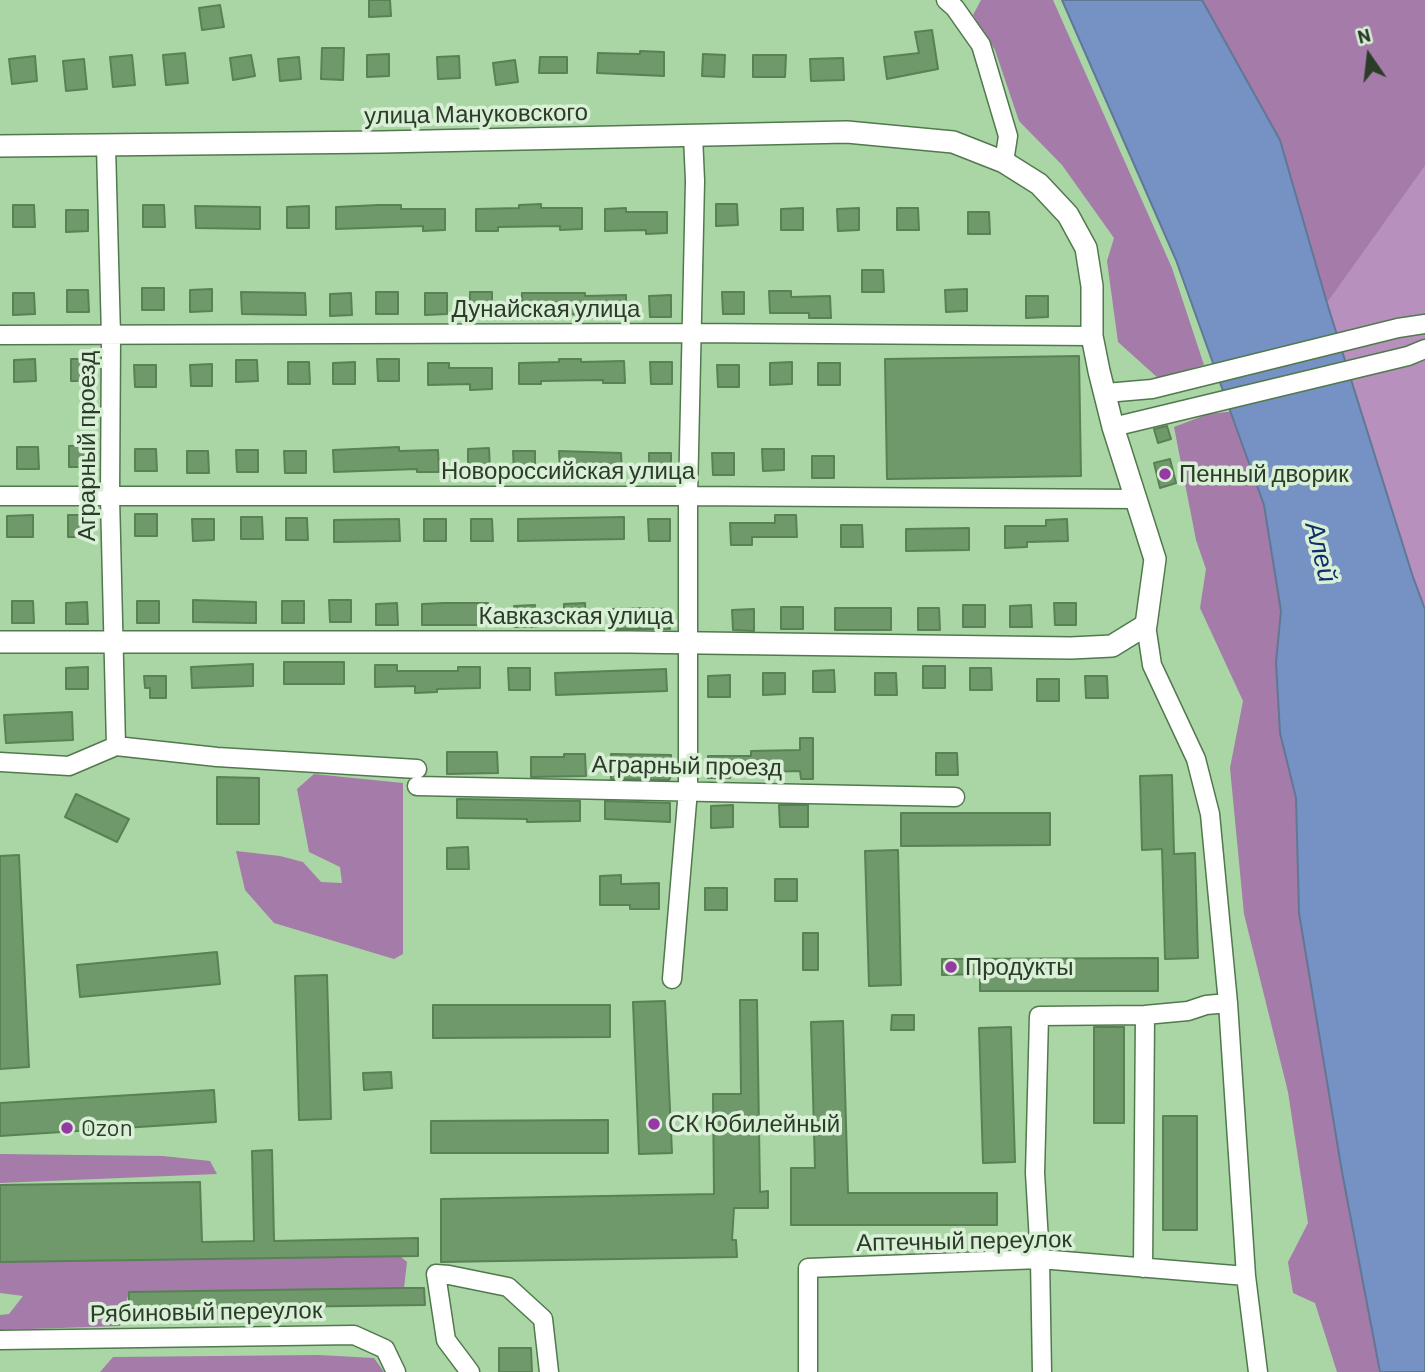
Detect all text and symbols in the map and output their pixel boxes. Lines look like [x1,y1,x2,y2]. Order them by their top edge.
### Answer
north arrow [1334,21,1404,91]
text: N [1355,22,1373,48]
street label: улица Мануковского [364,98,588,130]
street label: Дунайская улица [452,295,640,323]
street label: Аграрный проезд [73,351,101,541]
street label: Новороссийская улица [441,457,695,485]
place label: Пенный дворик [1179,460,1349,488]
marker: Пенный дворик [1157,466,1173,482]
water label: Алей [1298,519,1344,585]
street label: Кавказская улица [478,602,674,630]
street label: Аграрный проезд [592,750,782,782]
place label: Продукты [965,953,1073,981]
marker: Продукты [943,959,959,975]
place label: СК Юбилейный [668,1110,840,1138]
place label: Ozon [81,1114,133,1142]
marker: СК Юбилейный [646,1116,662,1132]
marker: Ozon [59,1120,75,1136]
street label: Аптечный переулок [856,1225,1072,1257]
street label: Рябиновый переулок [90,1296,322,1328]

